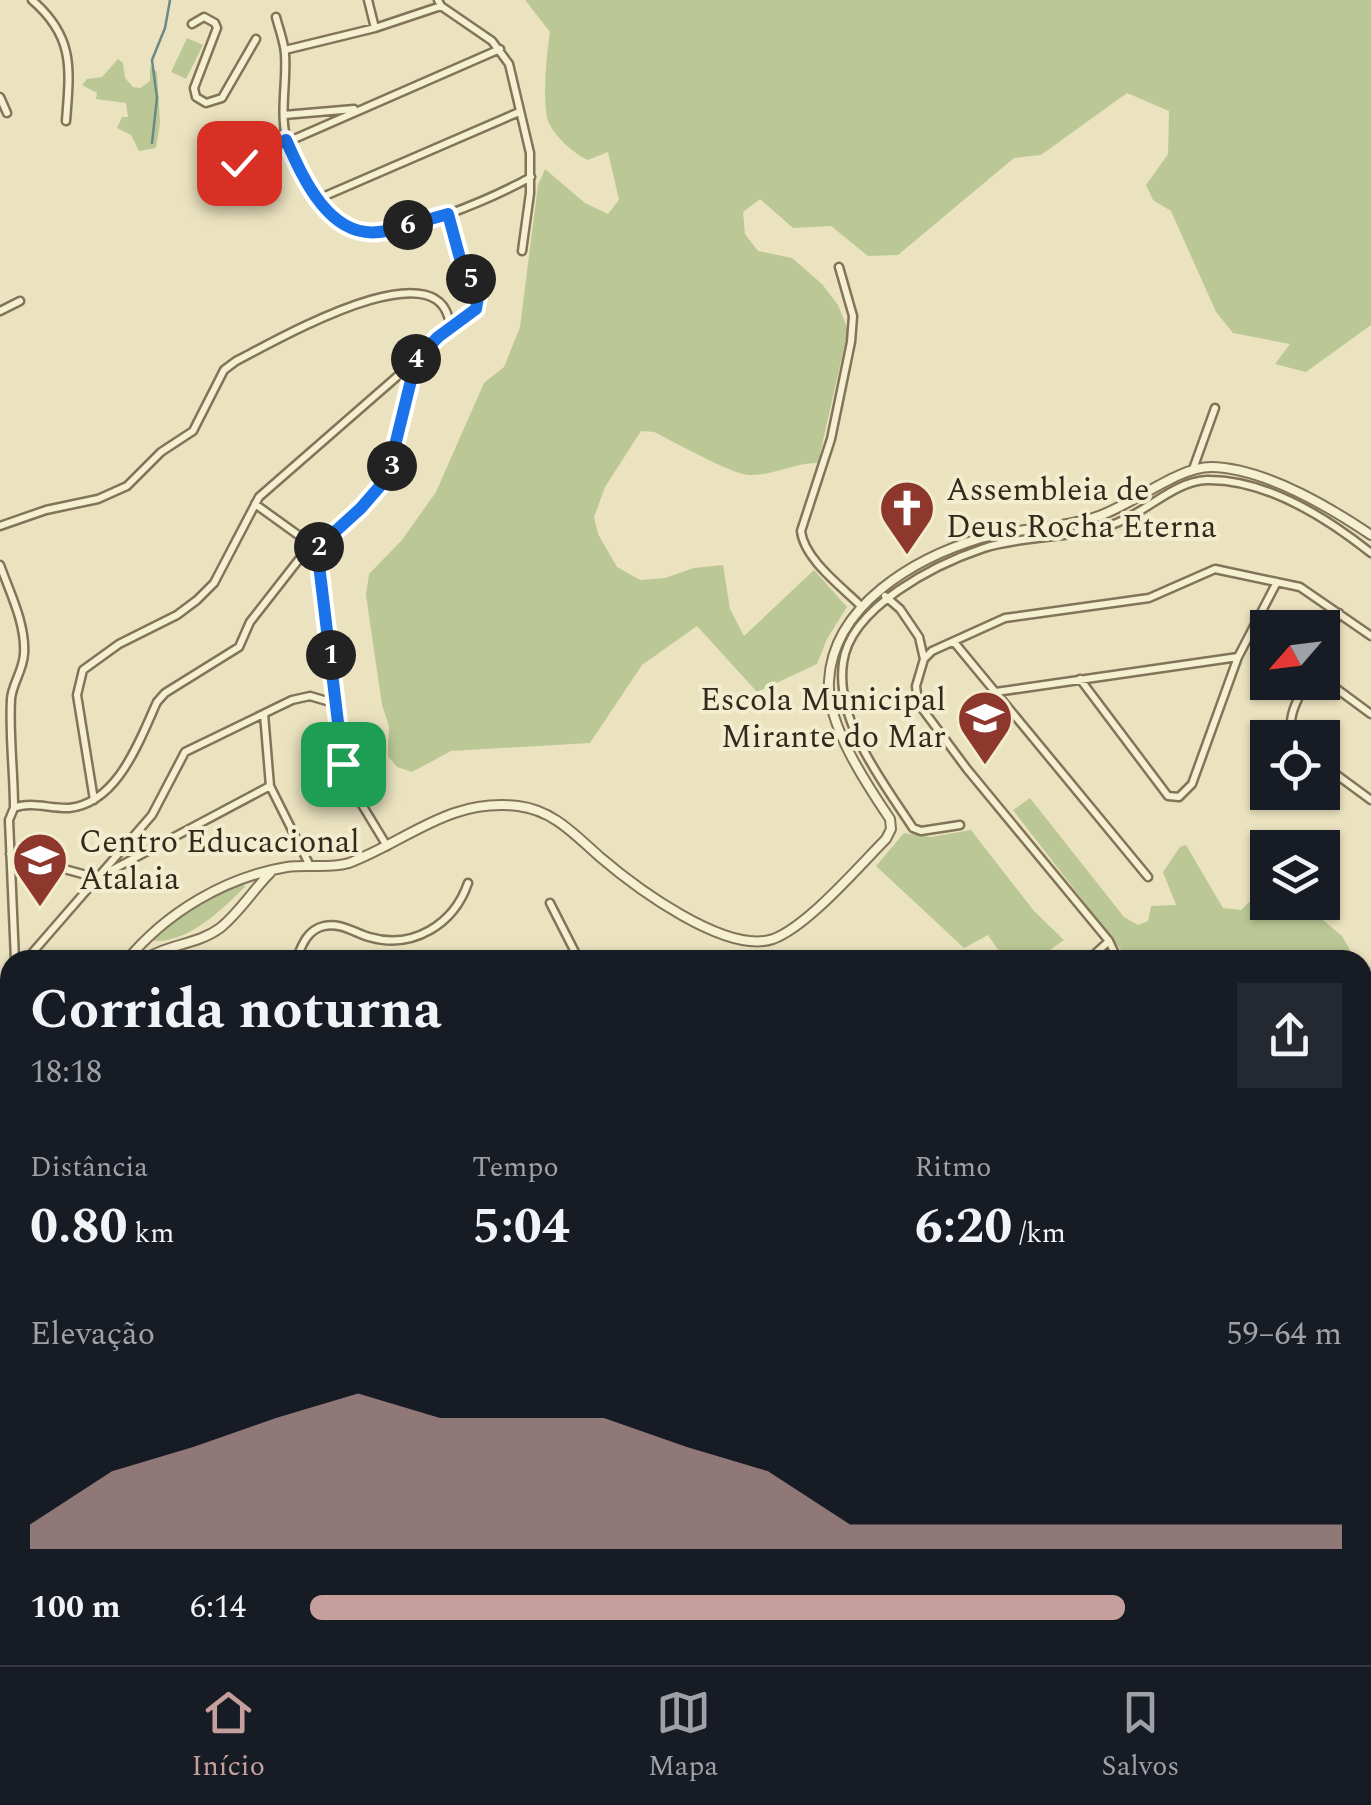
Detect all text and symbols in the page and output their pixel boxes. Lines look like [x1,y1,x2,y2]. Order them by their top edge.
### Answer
pin [197,121,282,206]
icon: check [212,136,267,191]
pin: 6 [383,200,433,250]
text: 6 [400,203,416,246]
pin: 5 [446,254,496,304]
text: 5 [463,257,479,300]
pin: 4 [391,334,441,384]
text: 4 [408,337,424,380]
pin: 3 [367,441,417,491]
text: 3 [384,444,400,487]
place label: Assembleia de Deus Rocha Eterna [946,466,1217,552]
church icon: Assembleia de Deus Rocha Eterna [877,478,937,557]
pin: 2 [294,522,344,572]
text: 2 [311,525,327,568]
north arrow [1250,610,1340,700]
map controls [1250,610,1340,920]
pin: 1 [306,630,356,680]
text: 1 [323,633,339,676]
place label: Escola Municipal Mirante do Mar [700,676,946,762]
school or university icon: Escola Municipal Mirante do Mar [955,688,1015,767]
button: locate [1250,720,1340,810]
pin [301,722,386,807]
icon: arrive [316,737,371,792]
place label: Centro Educacional Atalaia [79,818,360,904]
school or university icon: Centro Educacional Atalaia [10,830,70,909]
button: layers [1250,830,1340,920]
text: Corrida noturna [30,969,442,1052]
button: share [1237,983,1342,1088]
text: 18:18 [30,1048,102,1097]
text: Distância [30,1146,148,1189]
text: Tempo [472,1146,559,1189]
text: Ritmo [915,1146,991,1189]
text: 0.80 [30,1189,128,1265]
text: 5:04 [472,1189,570,1265]
text: 6:20 [915,1189,1012,1265]
text: km [128,1212,174,1255]
text: /km [1012,1212,1066,1255]
text: Elevação [30,1310,155,1359]
text: 59–64 m [1226,1310,1342,1359]
text: 100 m [30,1583,121,1632]
text: 6:14 [190,1583,246,1632]
tab: Início [192,1685,265,1788]
tab: Mapa [648,1685,718,1788]
tab: Salvos [1101,1685,1179,1788]

